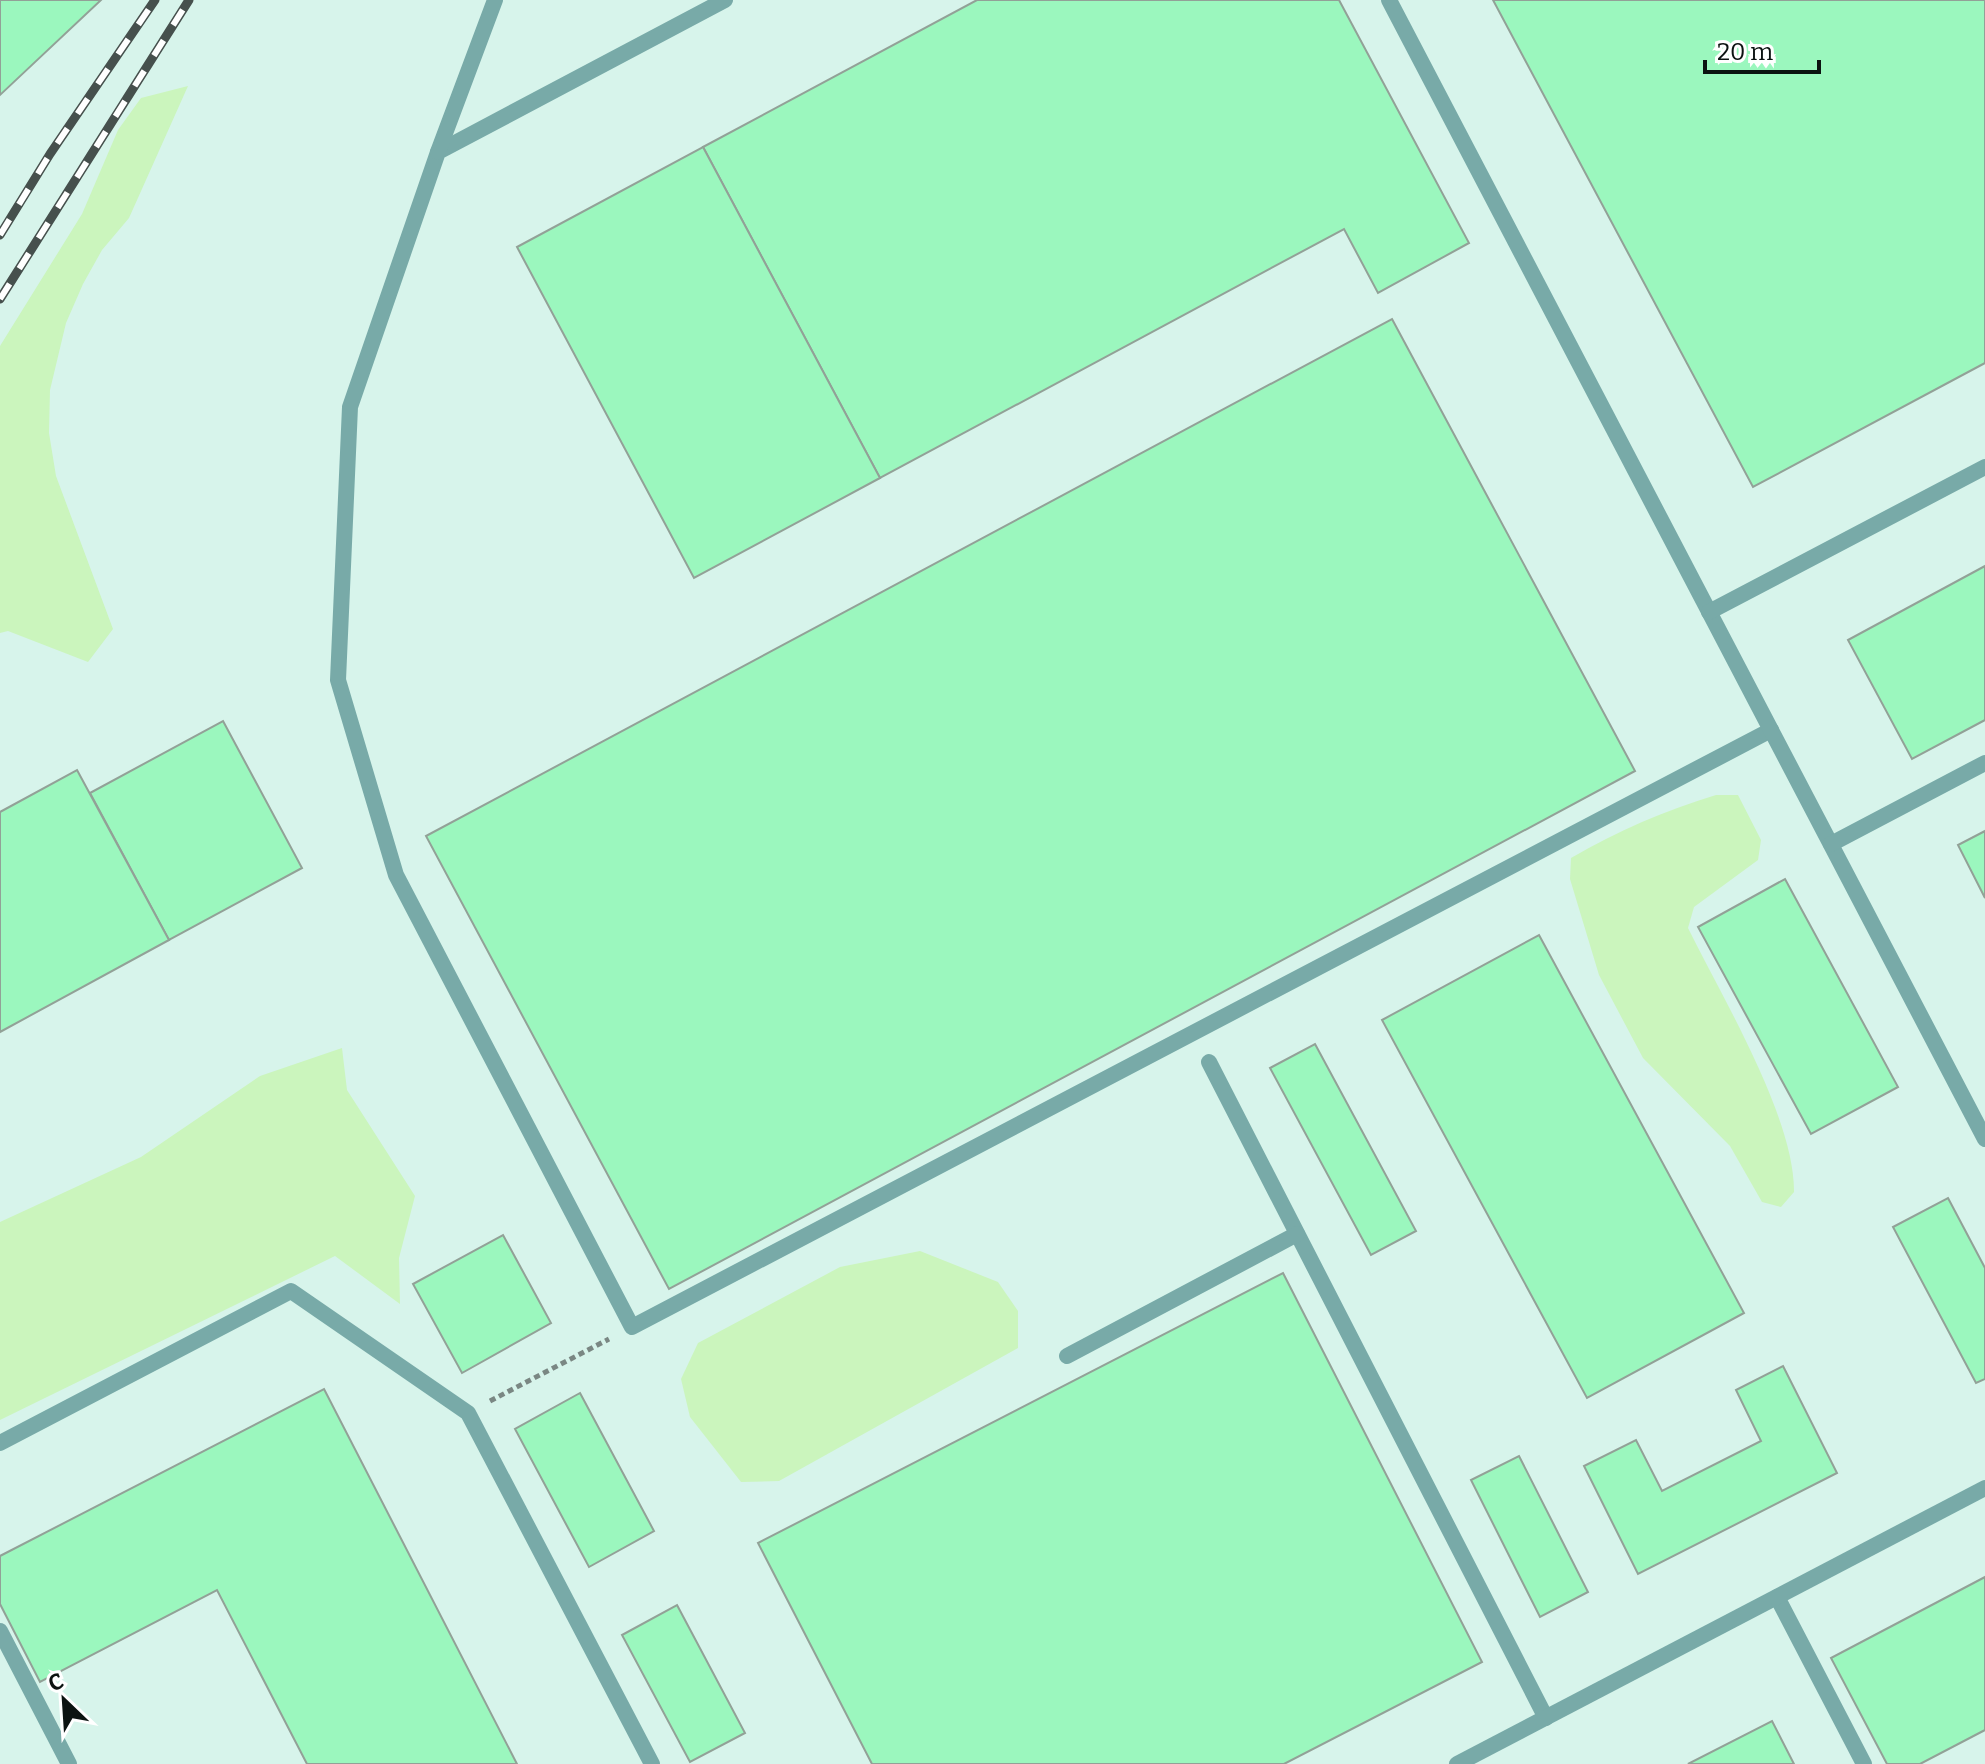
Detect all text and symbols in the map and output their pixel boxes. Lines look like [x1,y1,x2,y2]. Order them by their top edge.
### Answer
scale bar [1705,24,1819,74]
text: 20 m [1717,38,1773,66]
north arrow [24,1660,104,1740]
text: С [44,1667,68,1698]

